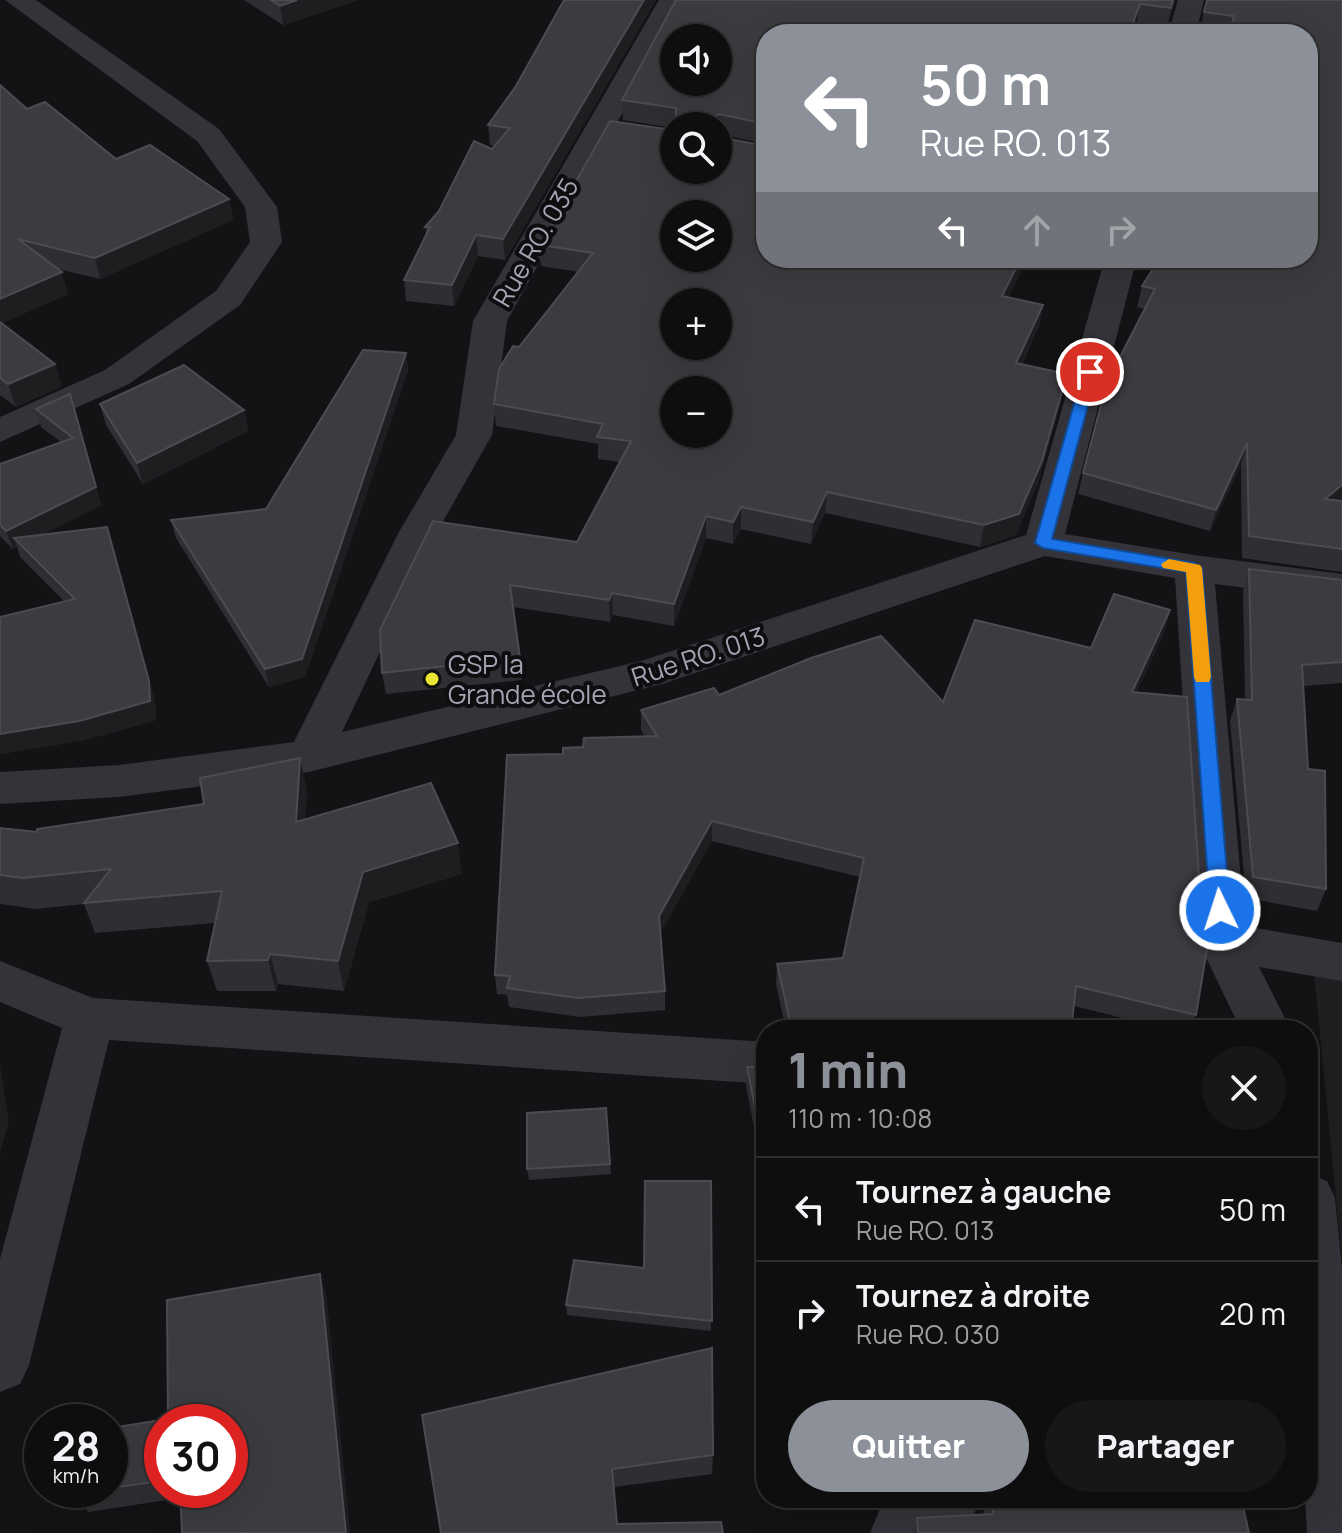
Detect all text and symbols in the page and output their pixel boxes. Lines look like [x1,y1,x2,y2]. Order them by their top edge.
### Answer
map controls [660,24,732,448]
button: sound [660,24,732,96]
text: 50 m [920,45,1051,122]
icon: left [788,56,892,160]
button: search [660,112,732,184]
text: Rue RO. 013 [920,118,1112,167]
street label: Rue RO. 035 [484,171,586,313]
button: layers [660,200,732,272]
icon: left [931,208,975,252]
icon: ahead [1015,208,1059,252]
icon: right [1099,208,1143,252]
button: + [660,288,732,360]
pin [1056,338,1124,406]
icon: arrive [1068,350,1112,394]
button: − [660,376,732,448]
street label: Rue RO. 013 [627,618,769,694]
place label: GSP la Grande école [448,646,607,712]
marker: GSP la Grande école [423,670,441,688]
position arrow [1178,868,1262,952]
text: 1 min [788,1037,908,1102]
button: close [1202,1046,1286,1130]
text: 110 m · 10:08 [788,1100,932,1136]
text: Tournez à gauche [856,1171,1112,1212]
icon: left [788,1187,832,1231]
text: 50 m [1219,1189,1286,1230]
text: Rue RO. 013 [856,1212,994,1248]
text: Tournez à droite [856,1275,1090,1316]
icon: right [788,1291,832,1335]
text: 20 m [1219,1293,1286,1334]
text: Rue RO. 030 [856,1316,1000,1352]
button: Quitter [788,1400,1029,1492]
button: Partager [1045,1400,1286,1492]
speed limit sign: 30 [144,1404,248,1508]
text: 28 [52,1418,100,1473]
text: km/h [53,1462,99,1489]

